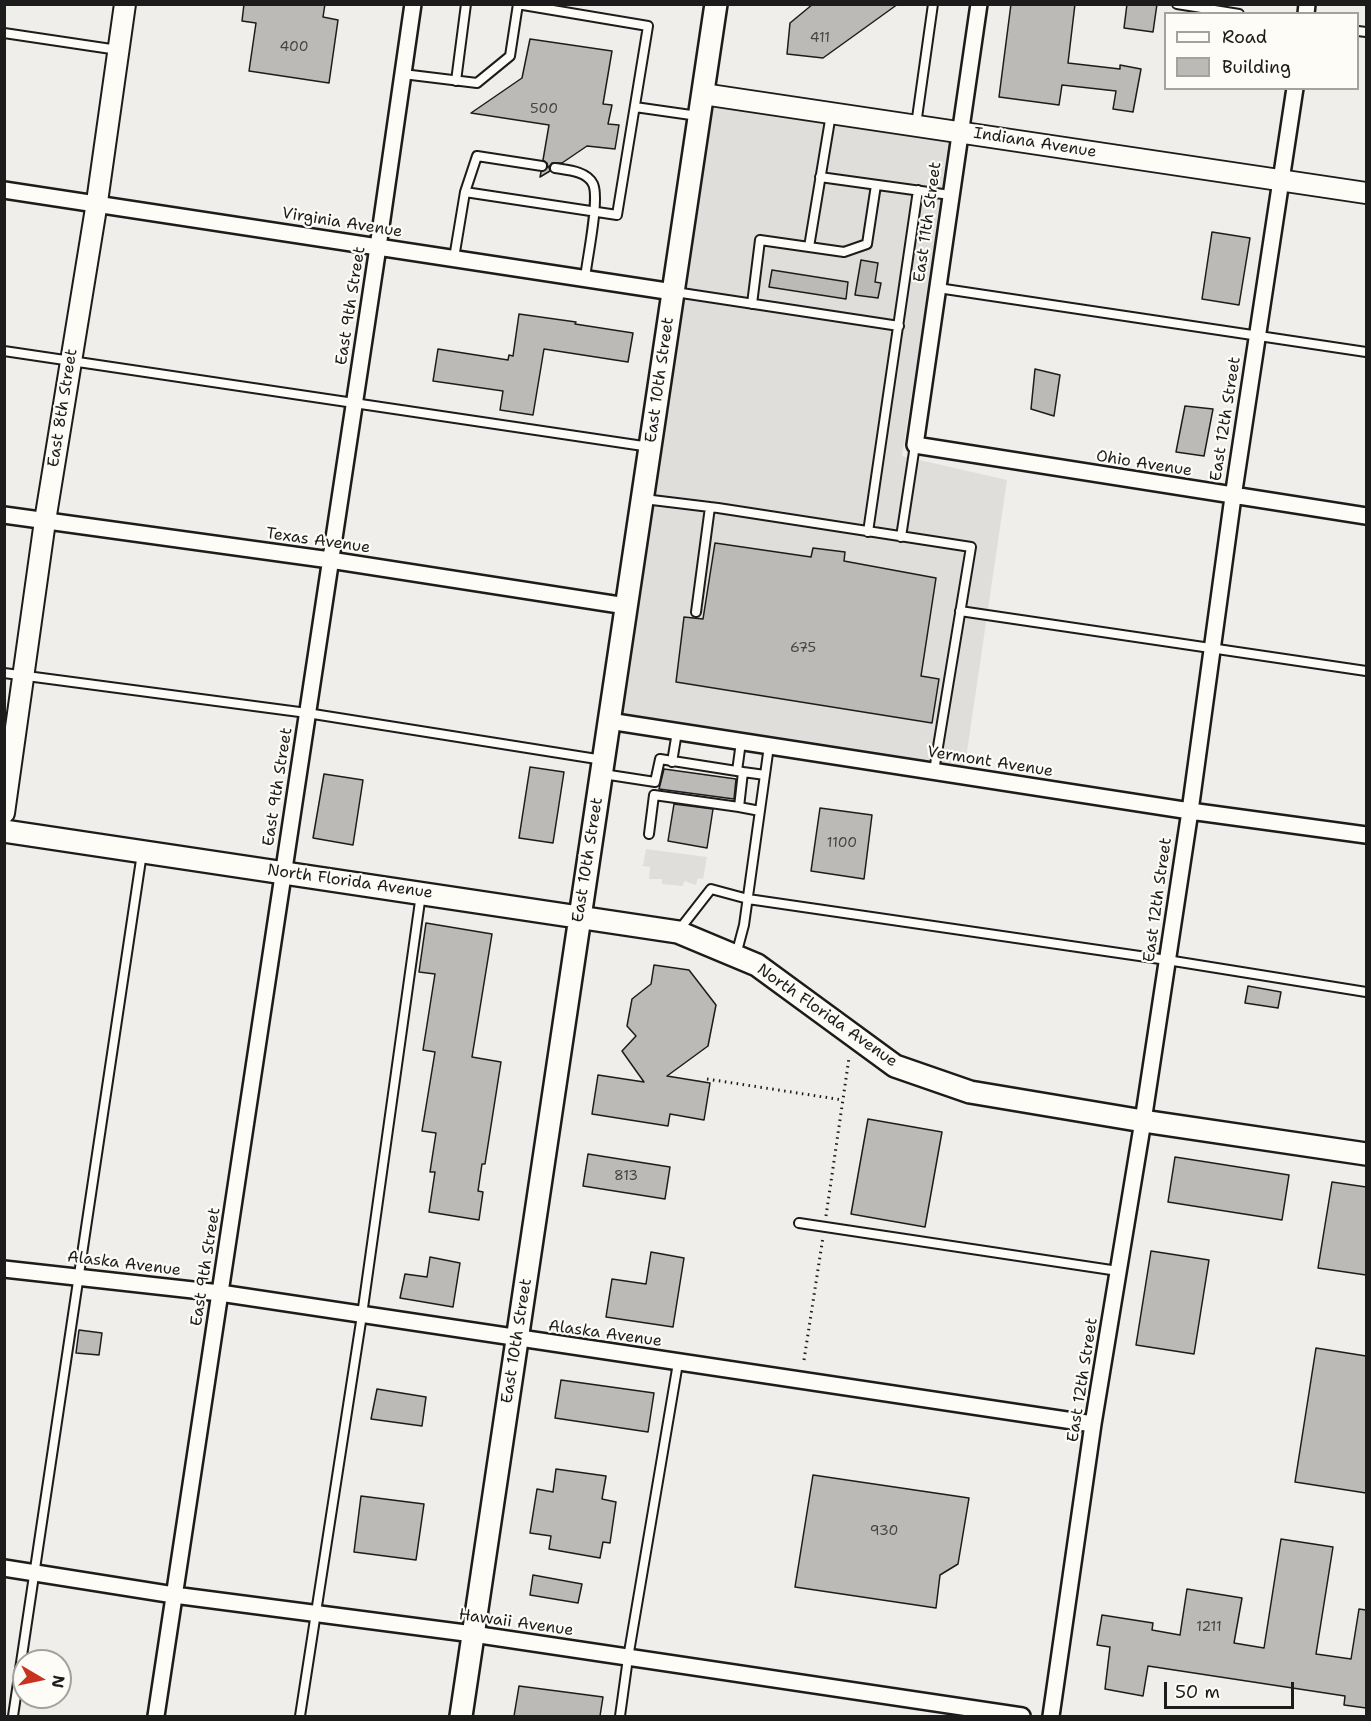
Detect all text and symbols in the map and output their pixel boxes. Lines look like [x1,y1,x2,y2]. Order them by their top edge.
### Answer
legend [1164,12,1359,90]
text: Road [1222,25,1267,49]
house number: 411 [810,30,830,46]
house number: 400 [279,39,309,55]
text: Building [1222,55,1291,79]
house number: 500 [530,101,558,117]
street label: Indiana Avenue [972,124,1098,162]
street label: East 11th Street [910,161,946,283]
street label: Virginia Avenue [280,204,404,242]
street label: East 9th Street [332,245,370,367]
street label: East 10th Street [642,316,678,444]
street label: East 8th Street [44,347,82,469]
street label: East 12th Street [1207,356,1245,482]
street label: Ohio Avenue [1095,447,1193,481]
street label: Texas Avenue [265,524,371,558]
house number: 675 [790,640,816,656]
street label: East 9th Street [259,726,297,848]
street label: Vermont Avenue [926,743,1054,781]
street label: East 10th Street [569,796,607,924]
house number: 1100 [827,835,857,851]
street label: East 12th Street [1140,837,1176,963]
street label: North Florida Avenue [266,861,434,903]
street label: North Florida Avenue [753,960,901,1072]
house number: 813 [614,1168,638,1184]
street label: East 9th Street [187,1206,225,1328]
street label: Alaska Avenue [66,1247,182,1281]
street label: East 10th Street [498,1277,536,1405]
street label: Alaska Avenue [547,1317,663,1351]
street label: East 12th Street [1064,1317,1102,1443]
house number: 930 [870,1523,898,1539]
street label: Hawaii Avenue [457,1605,575,1641]
house number: 1211 [1196,1619,1222,1635]
north arrow [12,1649,72,1709]
scale bar [1167,1670,1298,1708]
text: N [47,1674,70,1689]
text: 50 m [1175,1680,1220,1704]

